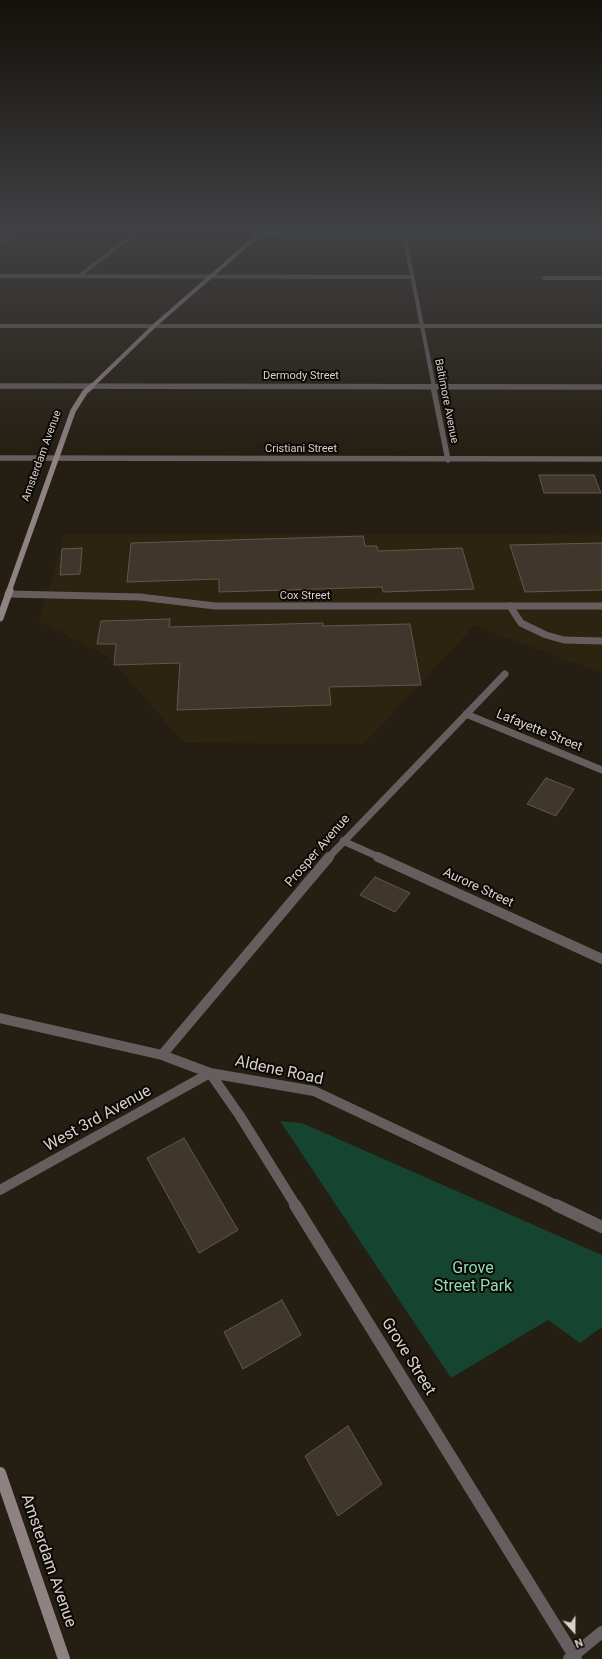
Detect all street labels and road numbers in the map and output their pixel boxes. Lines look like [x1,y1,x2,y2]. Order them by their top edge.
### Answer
street label: Baltimore Avenue [431,358,461,444]
street label: Dermody Street [263,369,339,383]
street label: Amsterdam Avenue [19,409,65,503]
street label: Cristiani Street [265,442,337,456]
street label: Cox Street [280,589,330,603]
street label: Lafayette Street [494,707,584,755]
street label: Prosper Avenue [282,812,354,890]
street label: Aurore Street [440,865,516,911]
street label: Aldene Road [233,1052,325,1090]
street label: West 3rd Avenue [41,1082,155,1156]
street label: Grove Street [377,1315,439,1399]
street label: Amsterdam Avenue [16,1492,80,1630]

